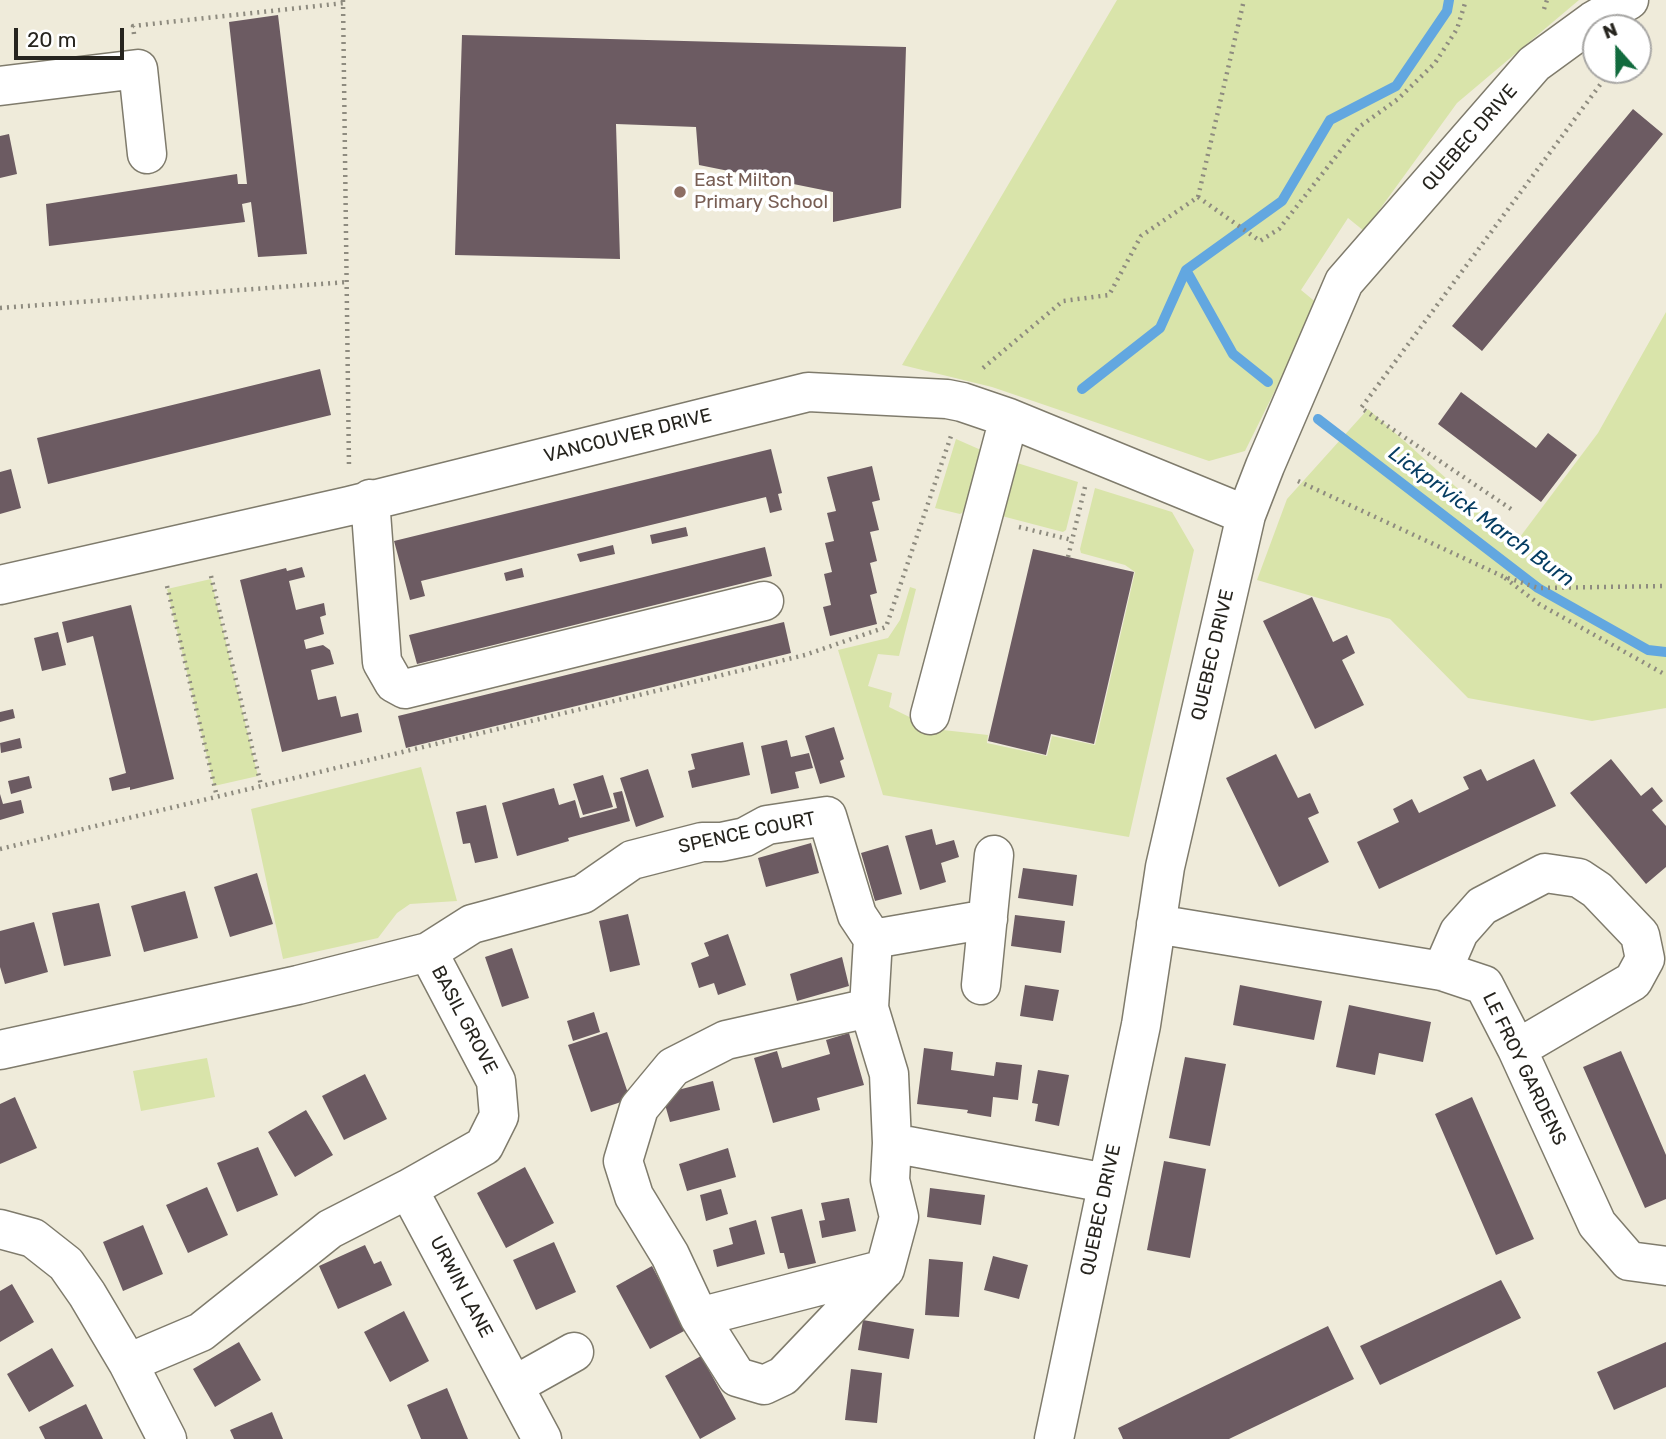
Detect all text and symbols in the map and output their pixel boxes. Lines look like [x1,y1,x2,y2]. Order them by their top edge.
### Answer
scale bar [18,14,128,58]
north arrow [1582,14,1652,84]
text: N [1600,18,1621,44]
text: 20 m [27,27,76,52]
street label: QUEBEC DRIVE [1418,80,1522,196]
place label: East Milton Primary School [694,170,828,214]
marker: East Milton Primary School [672,184,688,200]
street label: VANCOUVER DRIVE [542,404,714,468]
water label: Lickprivick March Burn [1383,441,1579,593]
street label: QUEBEC DRIVE [1187,587,1239,723]
street label: SPENCE COURT [676,807,818,859]
street label: BASIL GROVE [426,962,502,1078]
street label: LE FROY GARDENS [1477,989,1571,1149]
street label: QUEBEC DRIVE [1076,1142,1126,1278]
street label: URWIN LANE [425,1232,497,1342]

